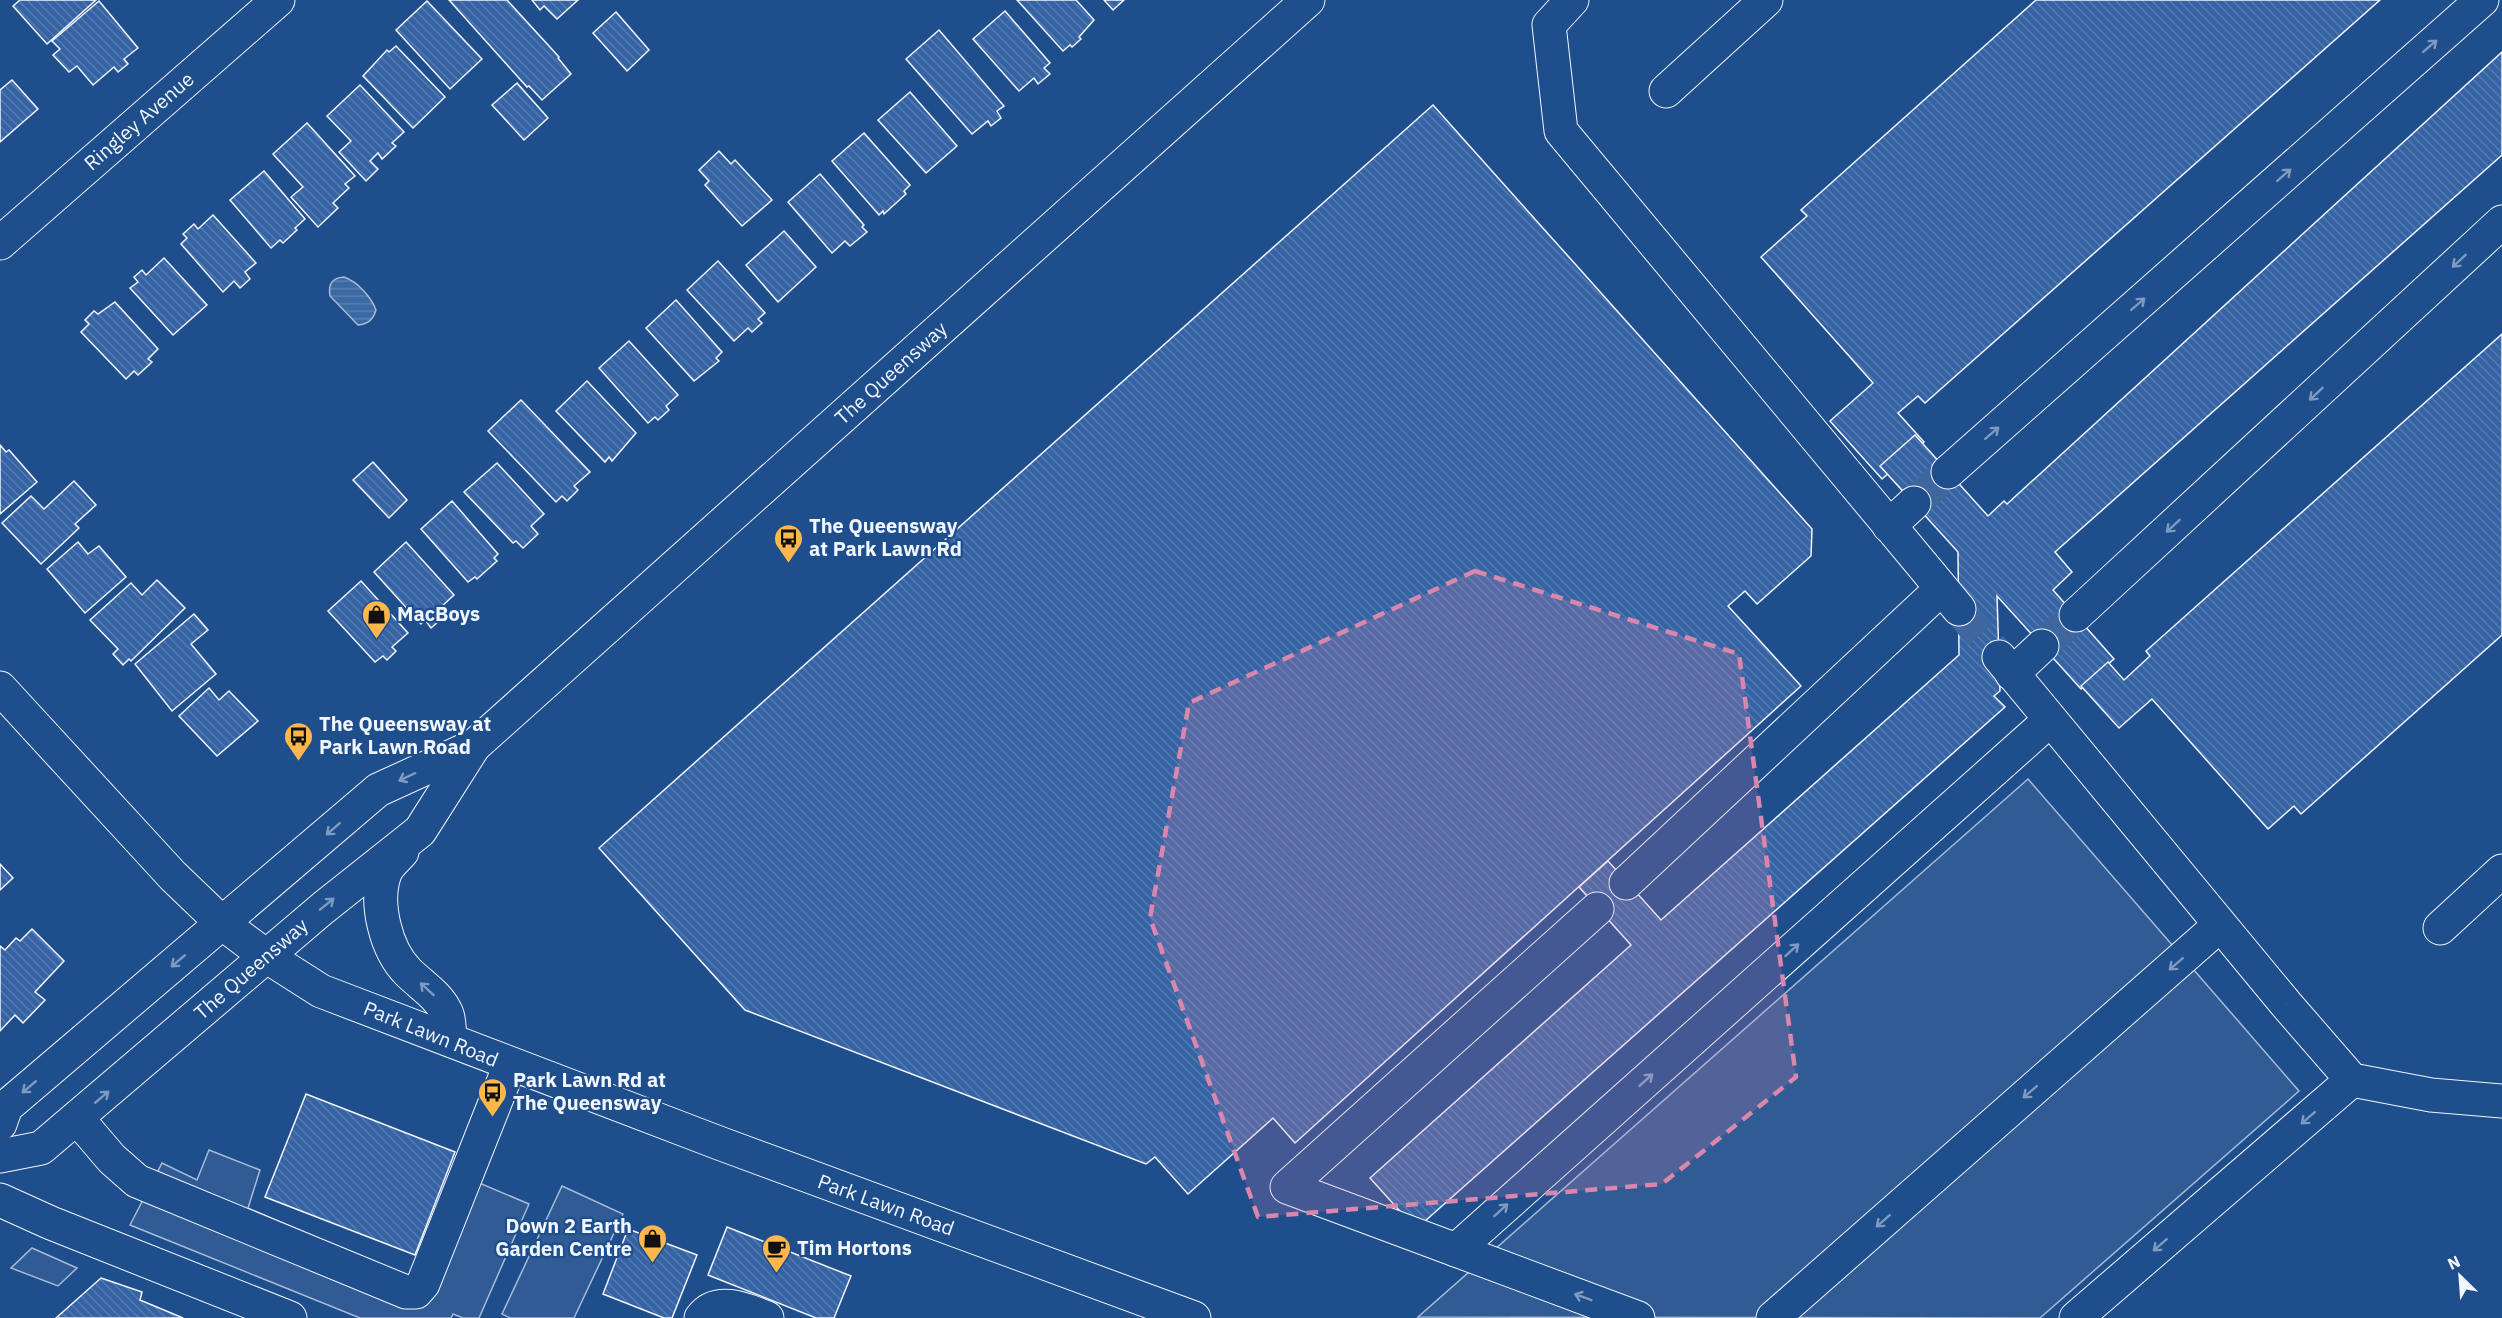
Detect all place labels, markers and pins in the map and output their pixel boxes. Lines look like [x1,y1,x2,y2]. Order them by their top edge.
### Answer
place label: The Queensway at Park Lawn Rd [809,512,962,562]
bus stop icon: The Queensway at Park Lawn Rd [772,522,804,564]
shop icon: MacBoys [360,598,392,640]
place label: MacBoys [397,600,480,627]
place label: The Queensway at Park Lawn Road [319,710,491,760]
bus stop icon: The Queensway at Park Lawn Road [282,720,314,762]
place label: Park Lawn Rd at The Queensway [513,1066,666,1116]
bus stop icon: Park Lawn Rd at The Queensway [476,1076,508,1118]
place label: Down 2 Earth Garden Centre [495,1212,632,1262]
shop icon: Down 2 Earth Garden Centre [637,1222,669,1264]
cafe icon: Tim Hortons [760,1232,792,1274]
place label: Tim Hortons [797,1234,912,1261]

